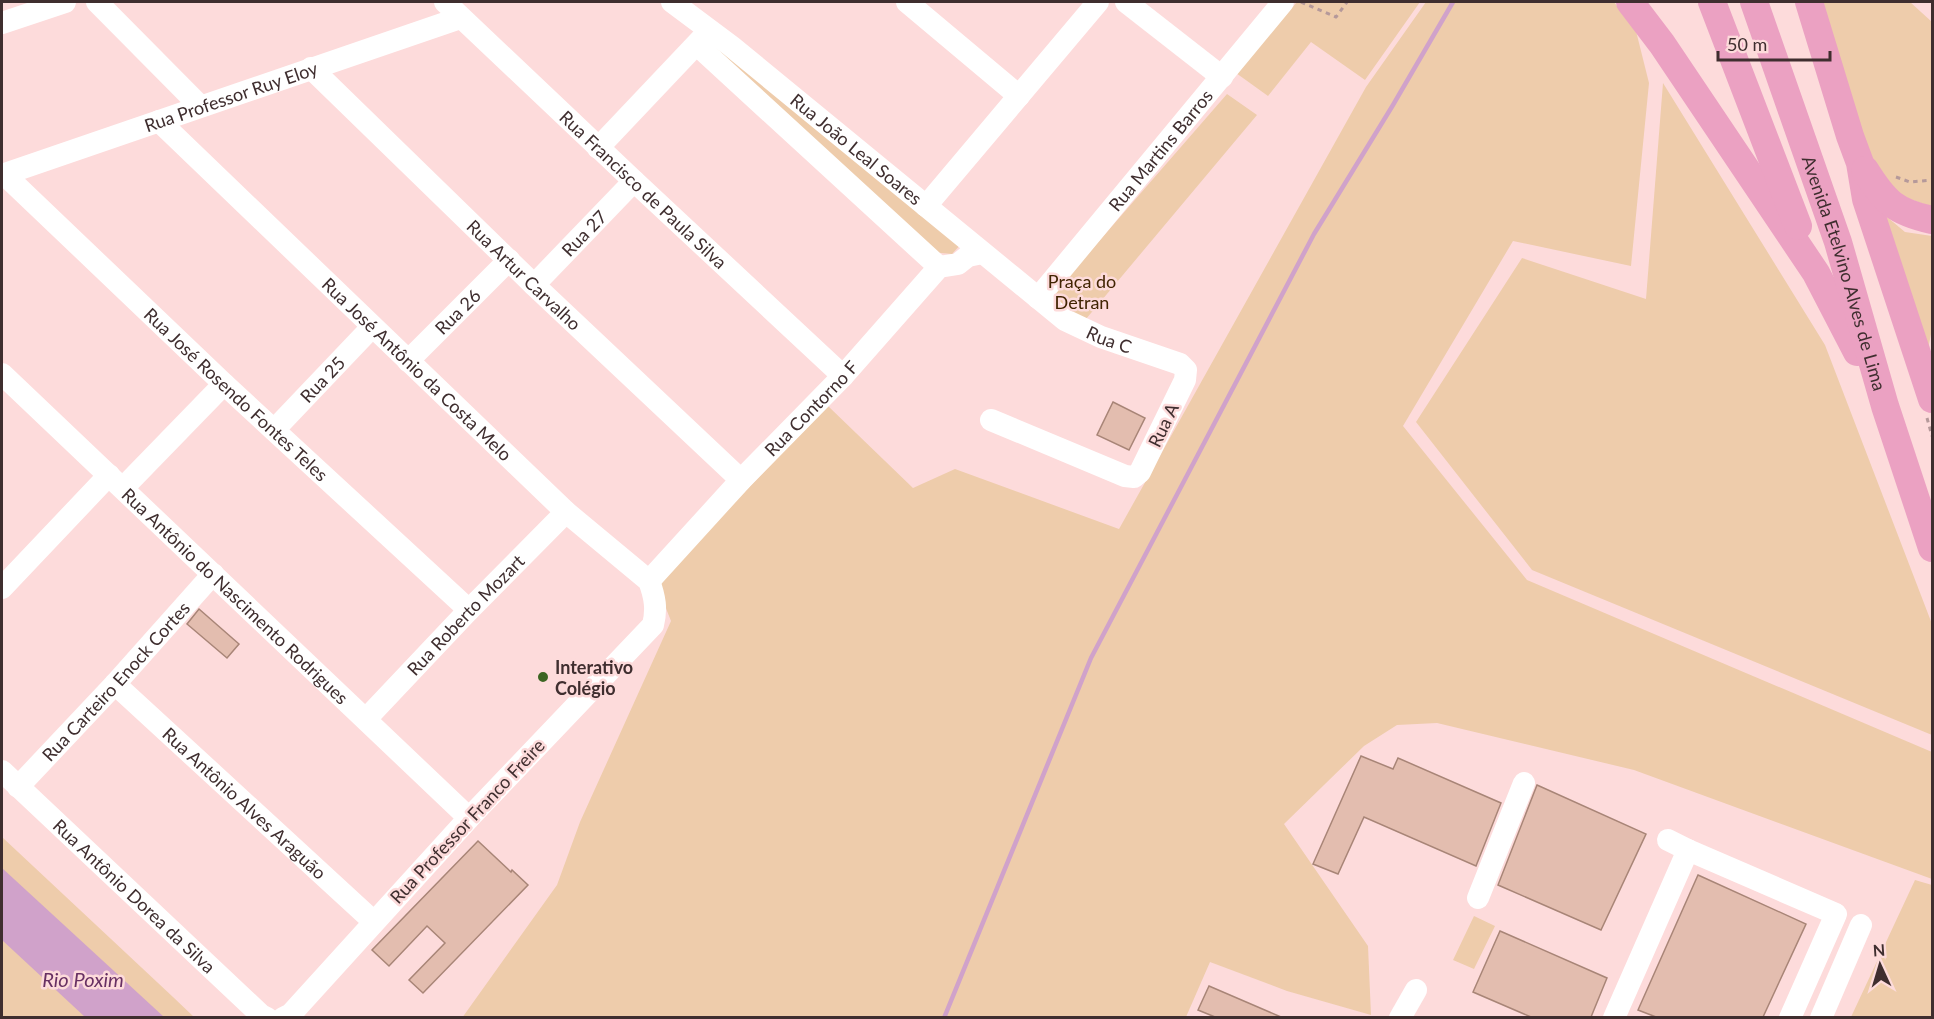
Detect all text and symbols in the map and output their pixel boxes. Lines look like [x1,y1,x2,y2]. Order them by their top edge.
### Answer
scale bar [1718,24,1830,62]
text: 50 m [1727,33,1767,55]
street label: Rua Professor Ruy Eloy [141,56,321,136]
street label: Rua Martins Barros [1104,85,1217,215]
street label: Rua João Leal Soares [786,89,927,210]
street label: Rua Francisco de Paula Silva [555,106,732,273]
street label: Avenida Etelvino Alves de Lima [1798,153,1891,393]
street label: Rua 27 [557,205,611,261]
street label: Rua Artur Carvalho [462,215,586,335]
park label: Praça do Detran [1048,270,1116,313]
street label: Rua José Antônio da Costa Melo [318,273,517,465]
street label: Rua 26 [430,284,485,339]
street label: Rua José Rosendo Fontes Teles [140,303,333,486]
street label: Rua C [1083,321,1135,358]
street label: Rua 25 [295,352,349,407]
street label: Rua Contorno F [760,356,863,461]
street label: Rua A [1143,399,1183,451]
street label: Rua Antônio do Nascimento Rodrigues [118,483,353,709]
street label: Rua Roberto Mozart [402,549,529,680]
street label: Rua Carteiro Enock Cortes [37,597,194,766]
place label: Interativo Colégio [555,656,633,699]
marker: Interativo Colégio [536,670,550,684]
street label: Rua Antônio Alves Araguão [158,723,331,884]
street label: Rua Professor Franco Freire [385,734,549,908]
street label: Rua Antônio Dorea da Silva [49,814,220,977]
north arrow [1850,935,1910,995]
text: N [1872,940,1886,959]
water label: Rio Poxim [42,967,124,991]

